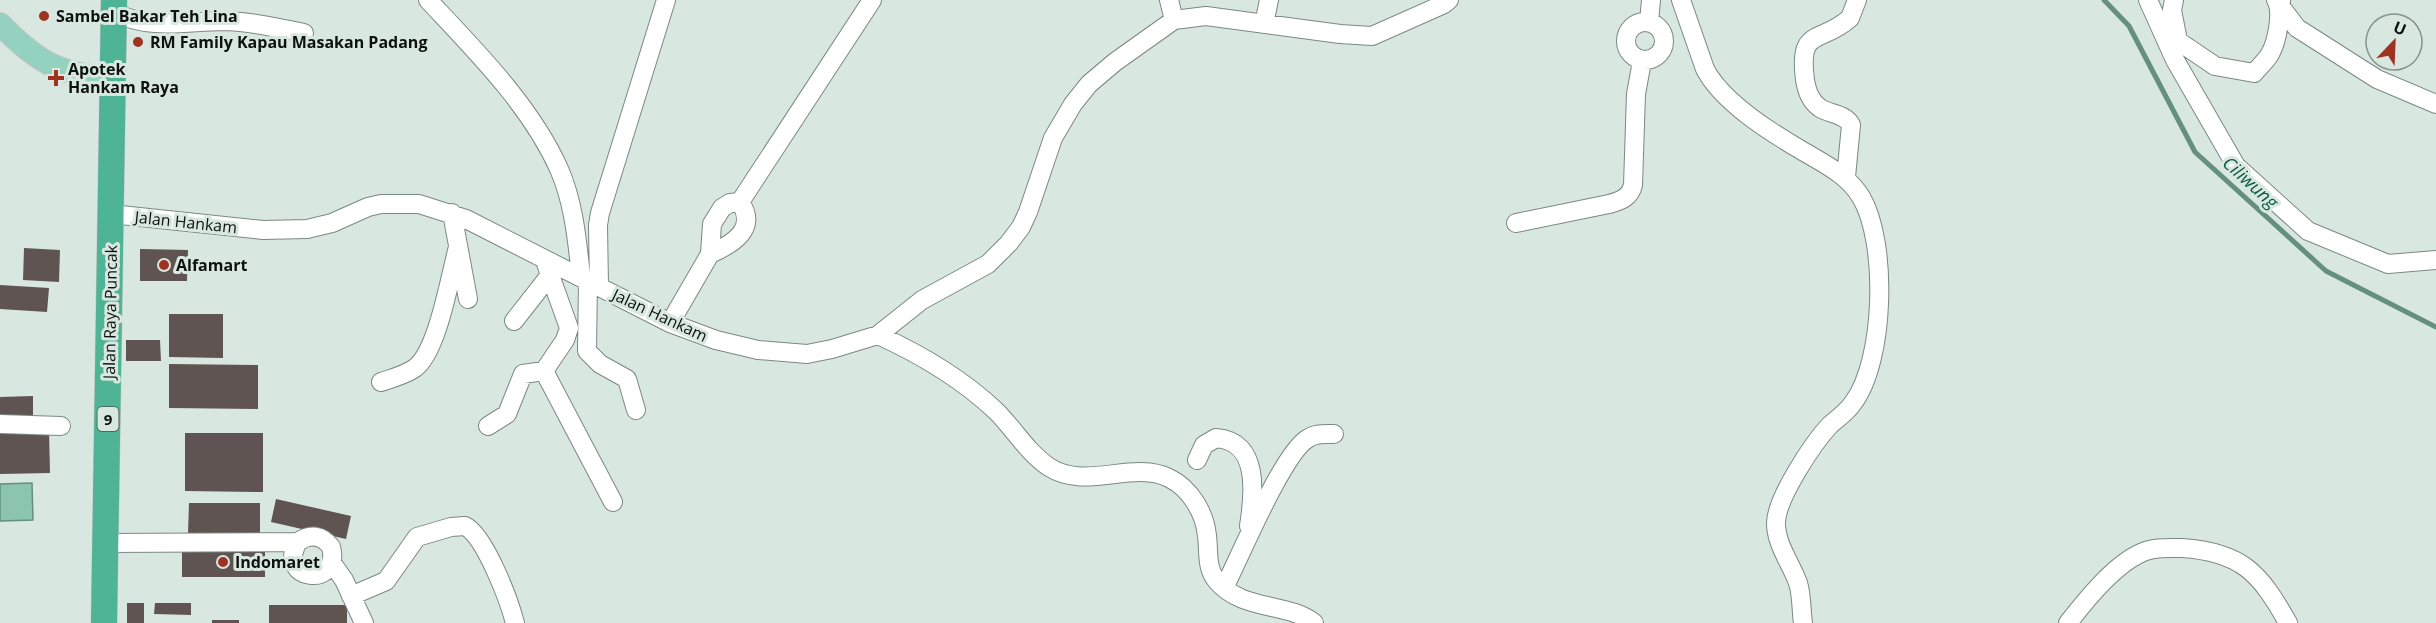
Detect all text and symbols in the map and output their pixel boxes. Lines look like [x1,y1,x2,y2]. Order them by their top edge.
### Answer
place label: Sambel Bakar Teh Lina [56,5,238,27]
marker: Sambel Bakar Teh Lina [37,9,51,23]
north arrow [2364,12,2424,72]
text: U [2390,16,2410,41]
place label: RM Family Kapau Masakan Padang [150,31,427,53]
marker: RM Family Kapau Masakan Padang [131,35,145,49]
place label: Apotek Hankam Raya [68,58,179,98]
marker: Apotek Hankam Raya [49,71,63,85]
water label: Ciliwung [2218,151,2284,214]
street label: Jalan Hankam [132,205,238,238]
street label: Jalan Raya Puncak [98,244,122,381]
place label: Alfamart [176,254,247,276]
marker: Alfamart [157,258,171,272]
street label: Jalan Hankam [607,282,711,347]
road number: 9 [98,407,118,431]
place label: Indomaret [235,551,320,573]
marker: Indomaret [216,555,230,569]

